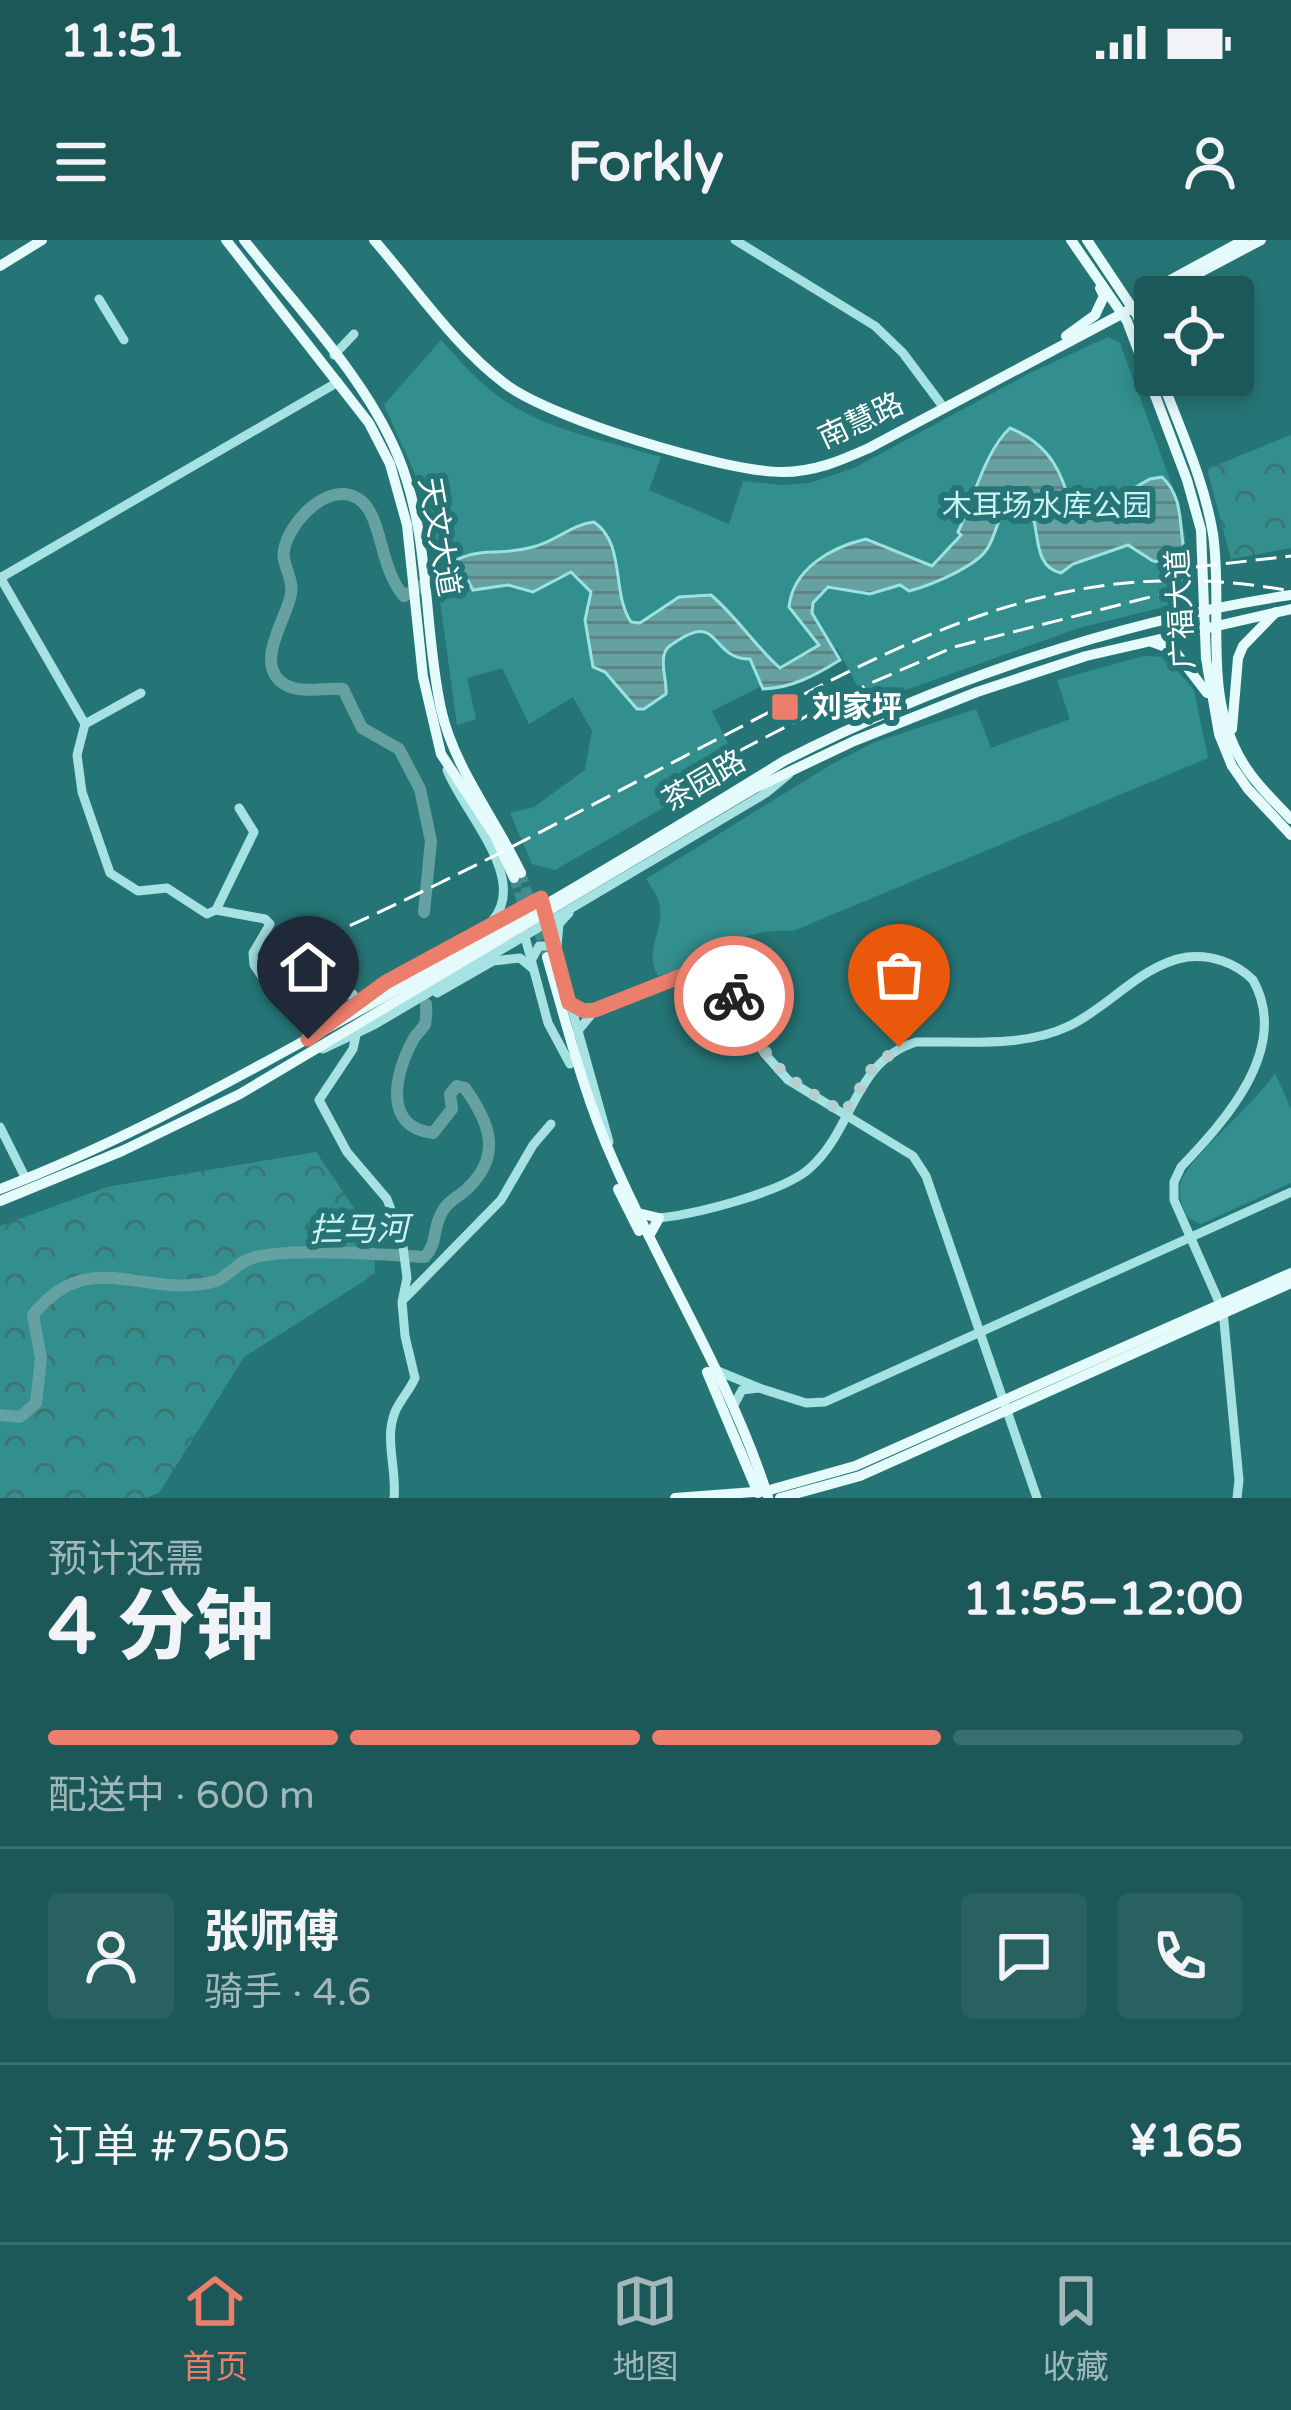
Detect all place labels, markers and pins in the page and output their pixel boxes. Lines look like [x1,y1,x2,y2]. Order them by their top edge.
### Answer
place label: 刘家坪 [812,689,902,726]
marker: 刘家坪 [769,691,801,723]
pin [257,916,359,1039]
pin [848,924,950,1047]

